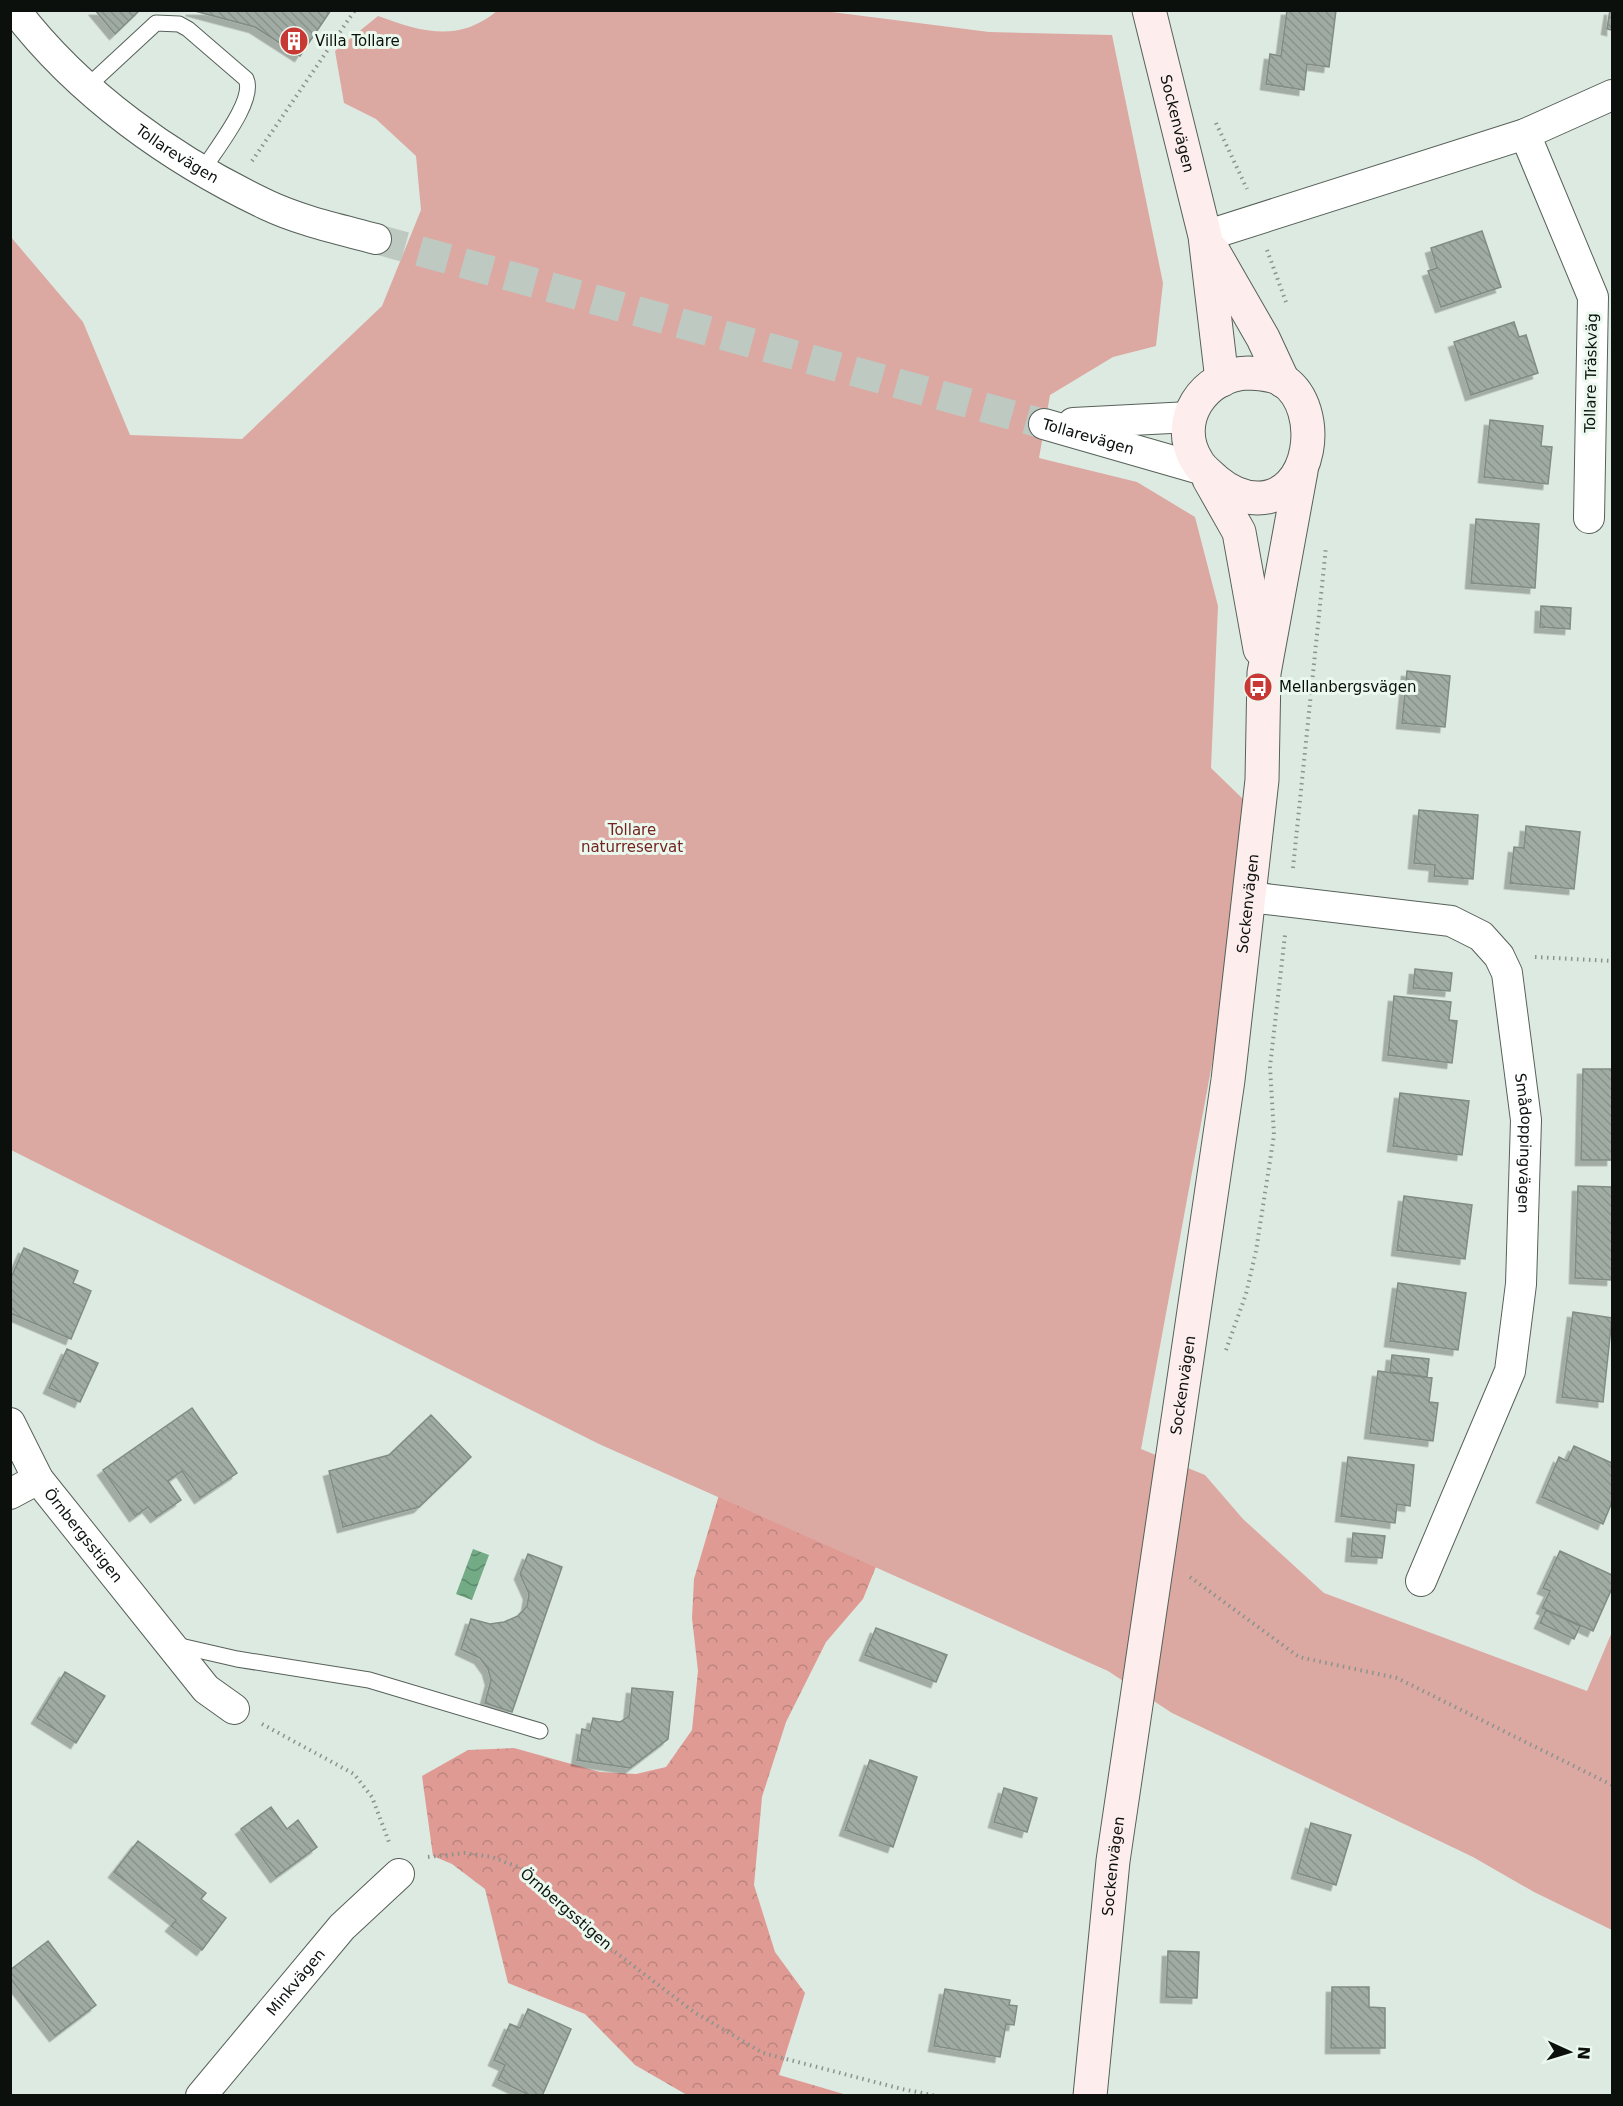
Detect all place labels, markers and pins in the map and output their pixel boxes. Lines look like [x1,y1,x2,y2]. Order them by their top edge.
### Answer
building icon: Villa Tollare [278,25,310,57]
place label: Villa Tollare [315,32,400,50]
bus stop icon: Mellanbergsvägen [1242,671,1274,703]
place label: Mellanbergsvägen [1279,678,1417,696]

